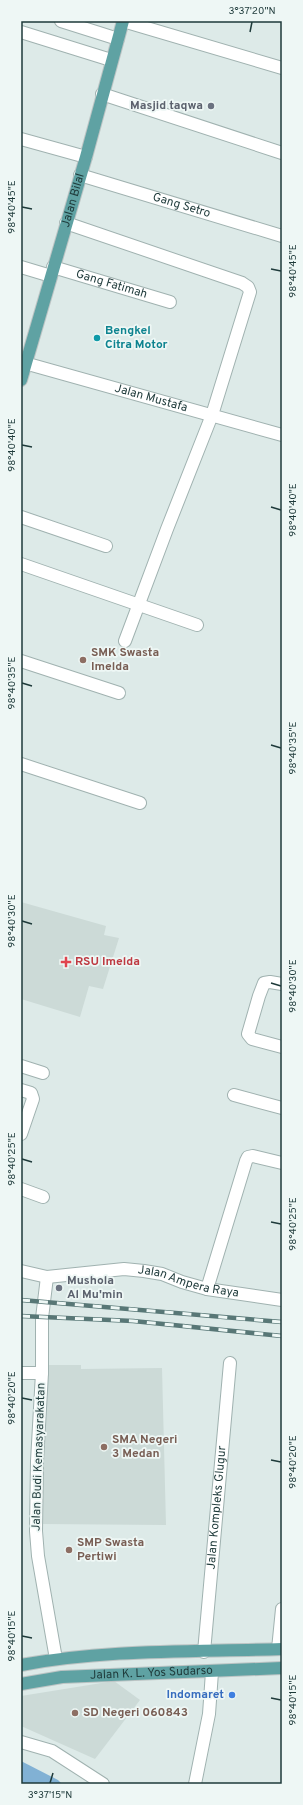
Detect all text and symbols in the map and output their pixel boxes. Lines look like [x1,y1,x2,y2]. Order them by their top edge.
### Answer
text: 3°37'20"N [228,5,276,18]
place label: Masjid taqwa [130,98,203,114]
marker: Masjid taqwa [206,101,216,111]
street label: Jalan Bilal [58,172,89,229]
text: 98°40'45"E [6,180,19,234]
street label: Gang Setro [151,189,213,222]
text: 98°40'45"E [287,244,300,298]
street label: Gang Fatimah [74,266,149,303]
place label: Bengkel Citra Motor [105,323,168,353]
marker: Bengkel Citra Motor [92,333,102,343]
street label: Jalan Mustafa [113,381,189,416]
text: 98°40'40"E [6,418,19,472]
text: 98°40'40"E [287,483,300,537]
place label: SMK Swasta Imelda [91,645,159,675]
marker: SMK Swasta Imelda [78,655,88,665]
text: 98°40'35"E [6,656,19,710]
text: 98°40'35"E [287,721,300,775]
text: 98°40'30"E [6,894,19,948]
place label: RSU Imelda [75,954,140,970]
marker: RSU Imelda [60,956,72,968]
text: 98°40'30"E [287,959,300,1013]
text: 98°40'25"E [6,1132,19,1186]
text: 98°40'25"E [287,1197,300,1251]
street label: Jalan Ampera Raya [137,1262,240,1302]
place label: Mushola Al Mu'min [67,1273,123,1303]
marker: Mushola Al Mu'min [54,1283,64,1293]
text: 98°40'20"E [6,1371,19,1425]
street label: Jalan Budi Kemasyarakatan [28,1382,50,1532]
place label: SMA Negeri 3 Medan [112,1432,177,1462]
text: 98°40'20"E [287,1435,300,1489]
marker: SMA Negeri 3 Medan [99,1442,109,1452]
street label: Jalan Kompleks Glugur [203,1445,231,1570]
place label: SMP Swasta Pertiwi [77,1535,144,1565]
marker: SMP Swasta Pertiwi [64,1545,74,1555]
text: 98°40'15"E [6,1611,19,1661]
street label: Jalan K. L. Yos Sudarso [90,1663,213,1684]
text: 98°40'15"E [287,1675,300,1725]
place label: Indomaret [166,1687,224,1703]
marker: Indomaret [227,1690,237,1700]
place label: SD Negeri 060843 [83,1705,188,1721]
marker: SD Negeri 060843 [70,1708,80,1718]
text: 3°37'15"N [28,1789,72,1802]

